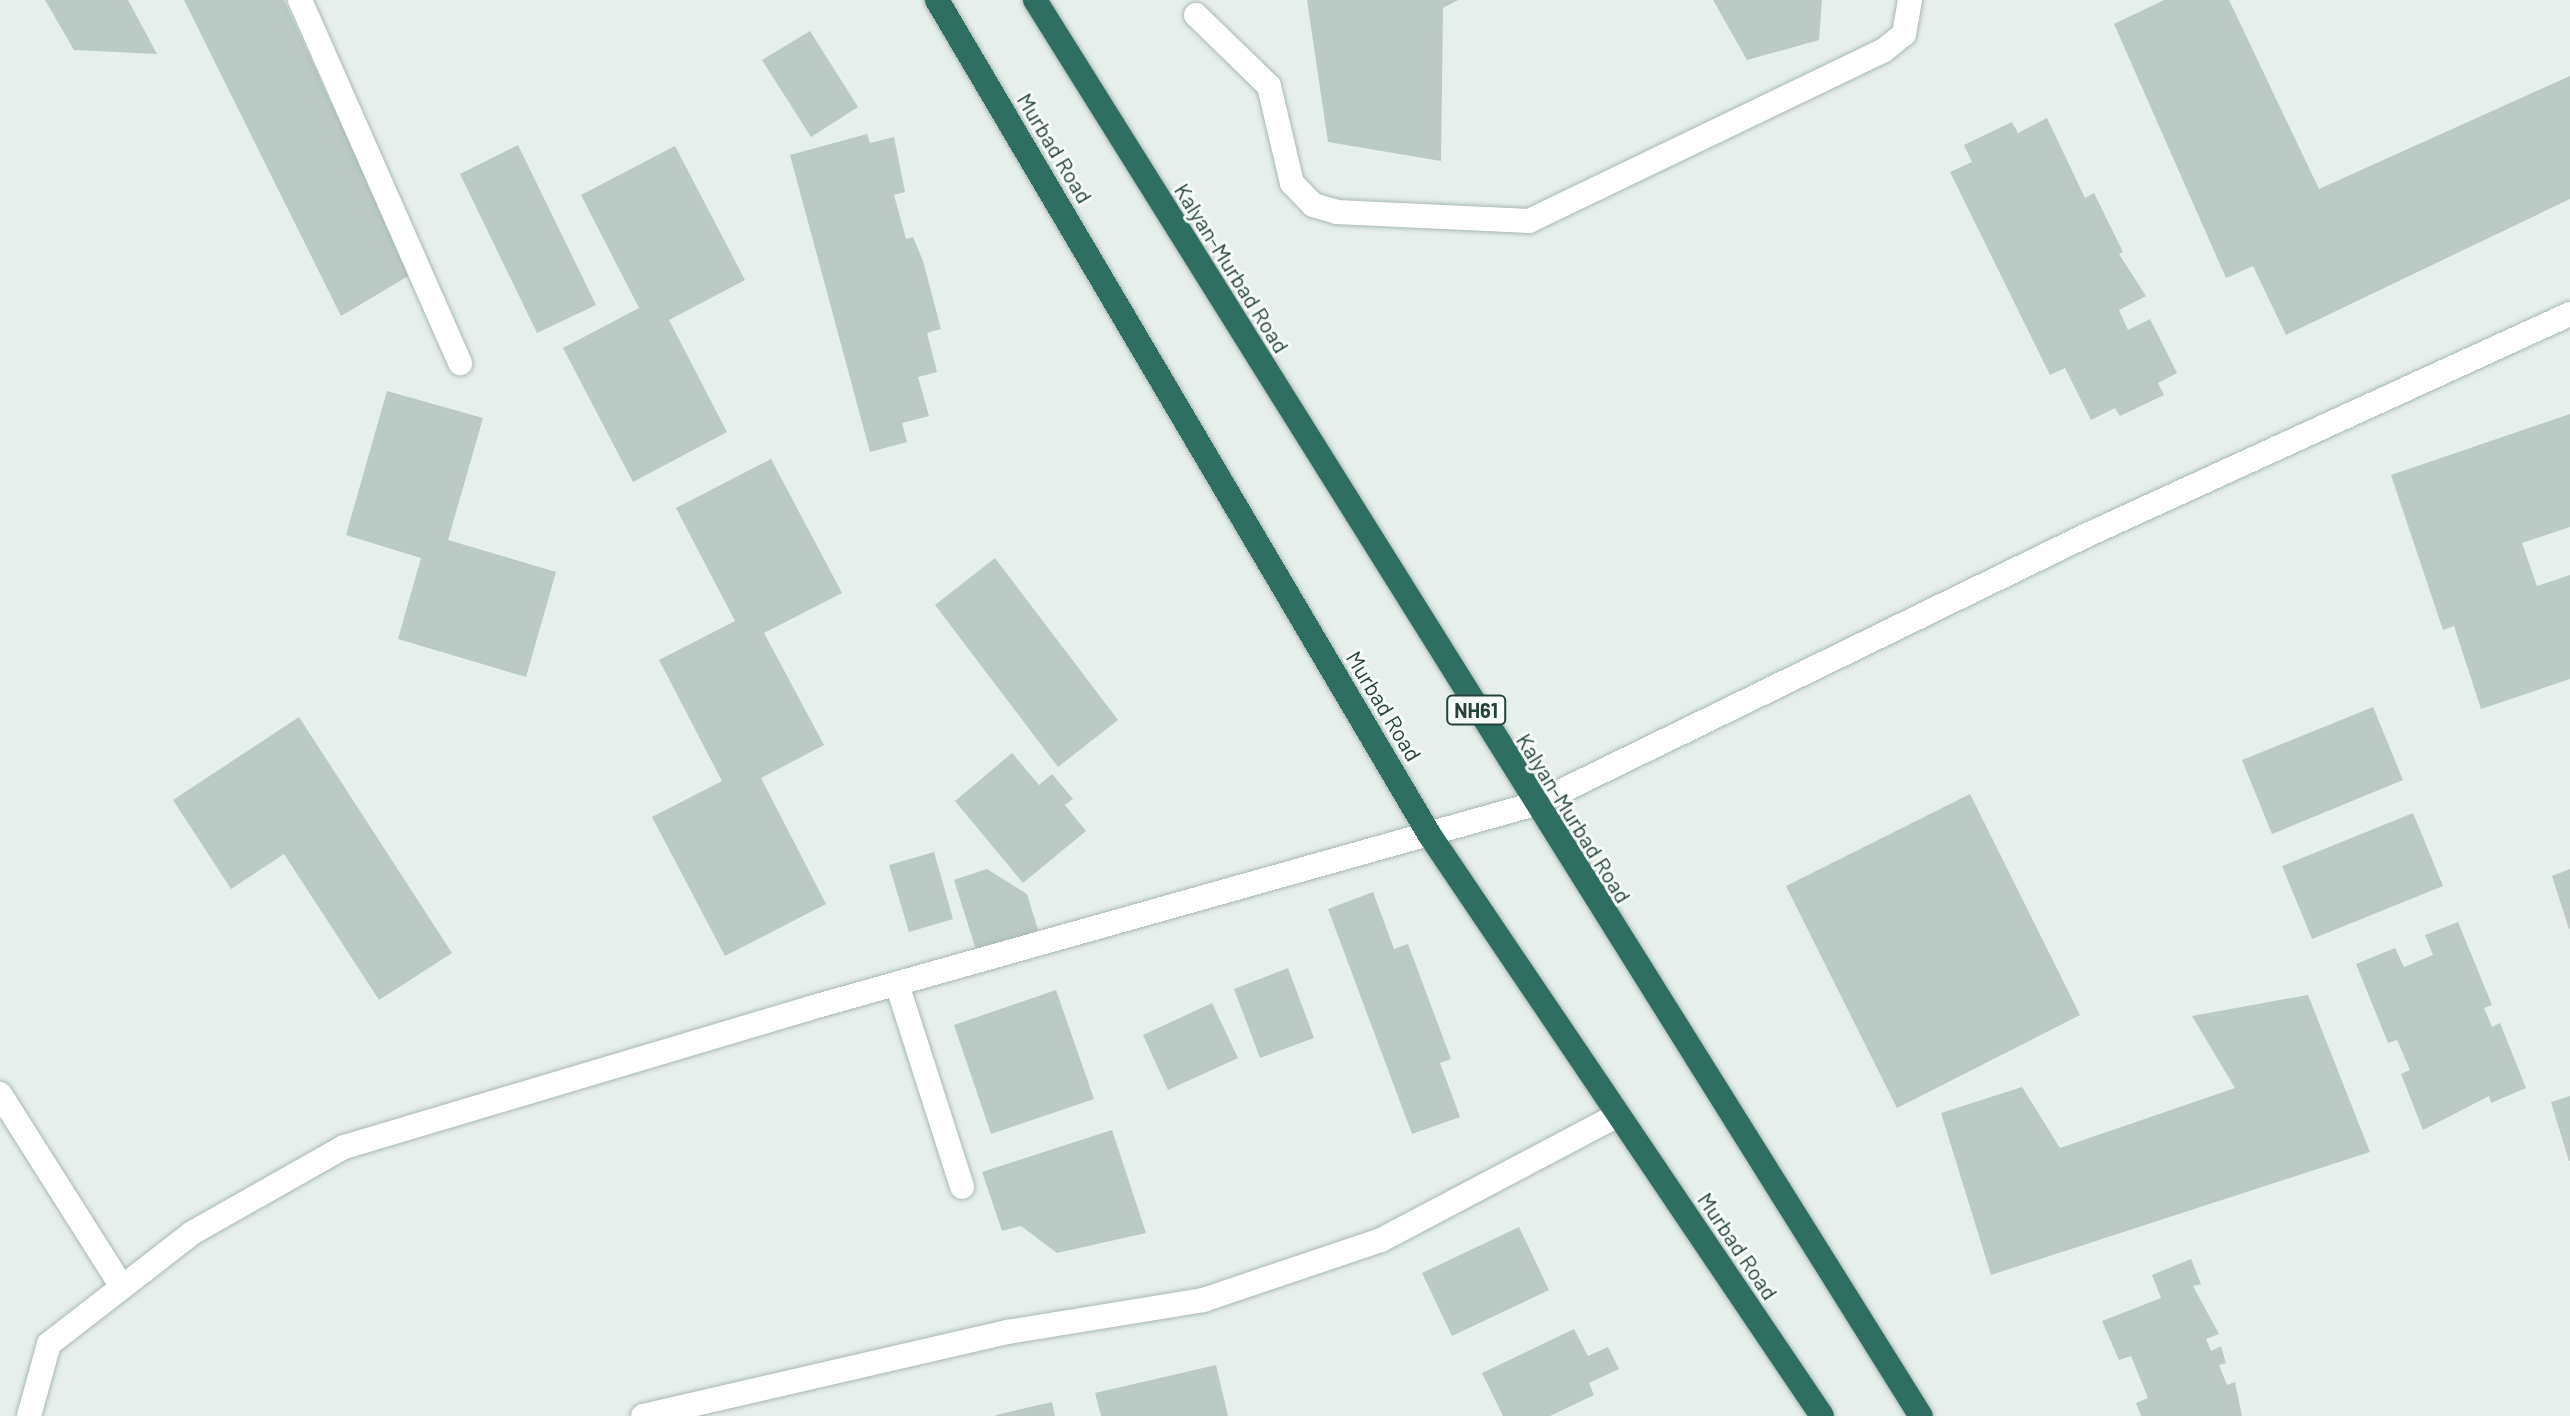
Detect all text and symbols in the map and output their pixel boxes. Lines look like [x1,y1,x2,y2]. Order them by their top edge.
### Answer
street label: Murbad Road [1012,88,1098,208]
street label: Kalyan-Murbad Road [1169,178,1295,358]
street label: Murbad Road [1341,646,1427,766]
road number: NH61 [1446,694,1506,726]
street label: Kalyan-Murbad Road [1511,728,1637,908]
street label: Murbad Road [1692,1187,1784,1305]

